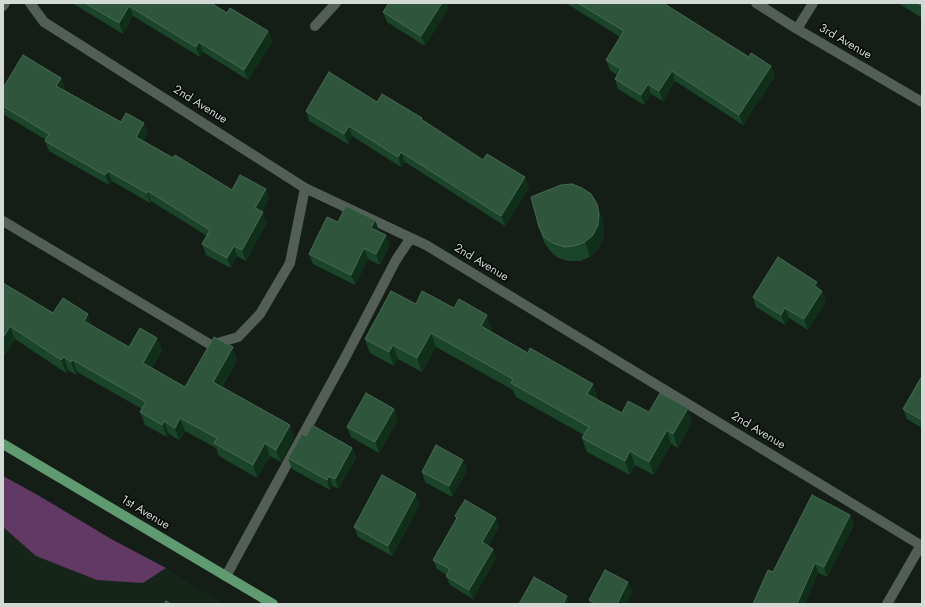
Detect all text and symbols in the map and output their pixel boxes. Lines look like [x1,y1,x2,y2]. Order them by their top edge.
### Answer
street label: 3rd Avenue [816,21,874,63]
street label: 2nd Avenue [170,83,230,127]
street label: 2nd Avenue [451,241,511,285]
street label: 2nd Avenue [728,409,788,453]
street label: 1st Avenue [118,493,172,533]

